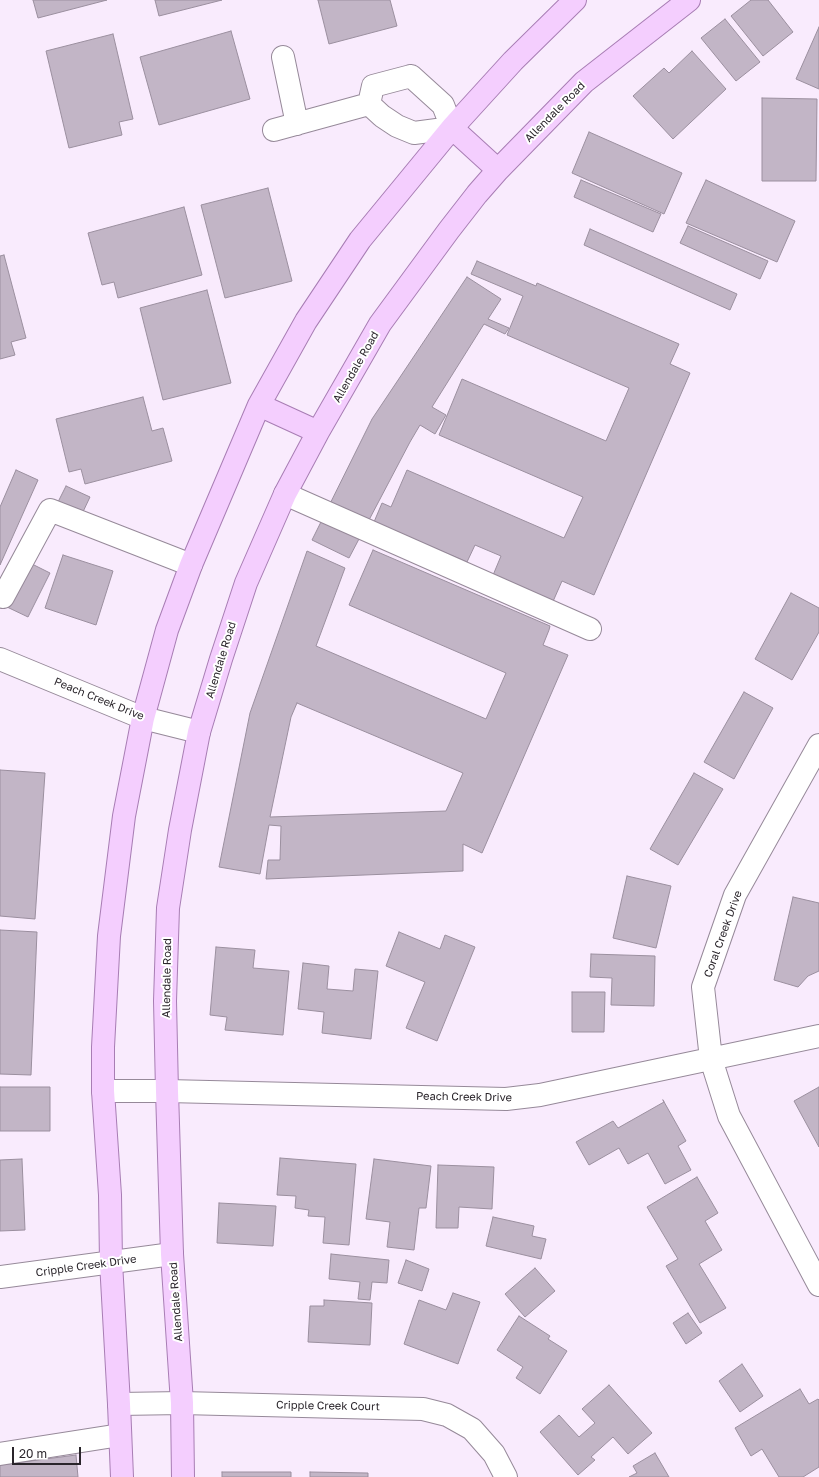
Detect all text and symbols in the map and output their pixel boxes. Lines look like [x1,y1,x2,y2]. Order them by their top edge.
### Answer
street label: Allendale Road [522,79,588,145]
street label: Allendale Road [330,329,382,405]
street label: Allendale Road [203,620,239,700]
street label: Peach Creek Drive [52,675,146,723]
street label: Coral Creek Drive [701,889,745,979]
street label: Allendale Road [160,938,174,1018]
street label: Peach Creek Drive [416,1090,512,1104]
street label: Cripple Creek Drive [35,1252,137,1280]
street label: Allendale Road [167,1262,185,1342]
street label: Cripple Creek Court [276,1398,380,1414]
scale bar [14,1439,83,1465]
text: 20 m [19,1446,47,1461]

